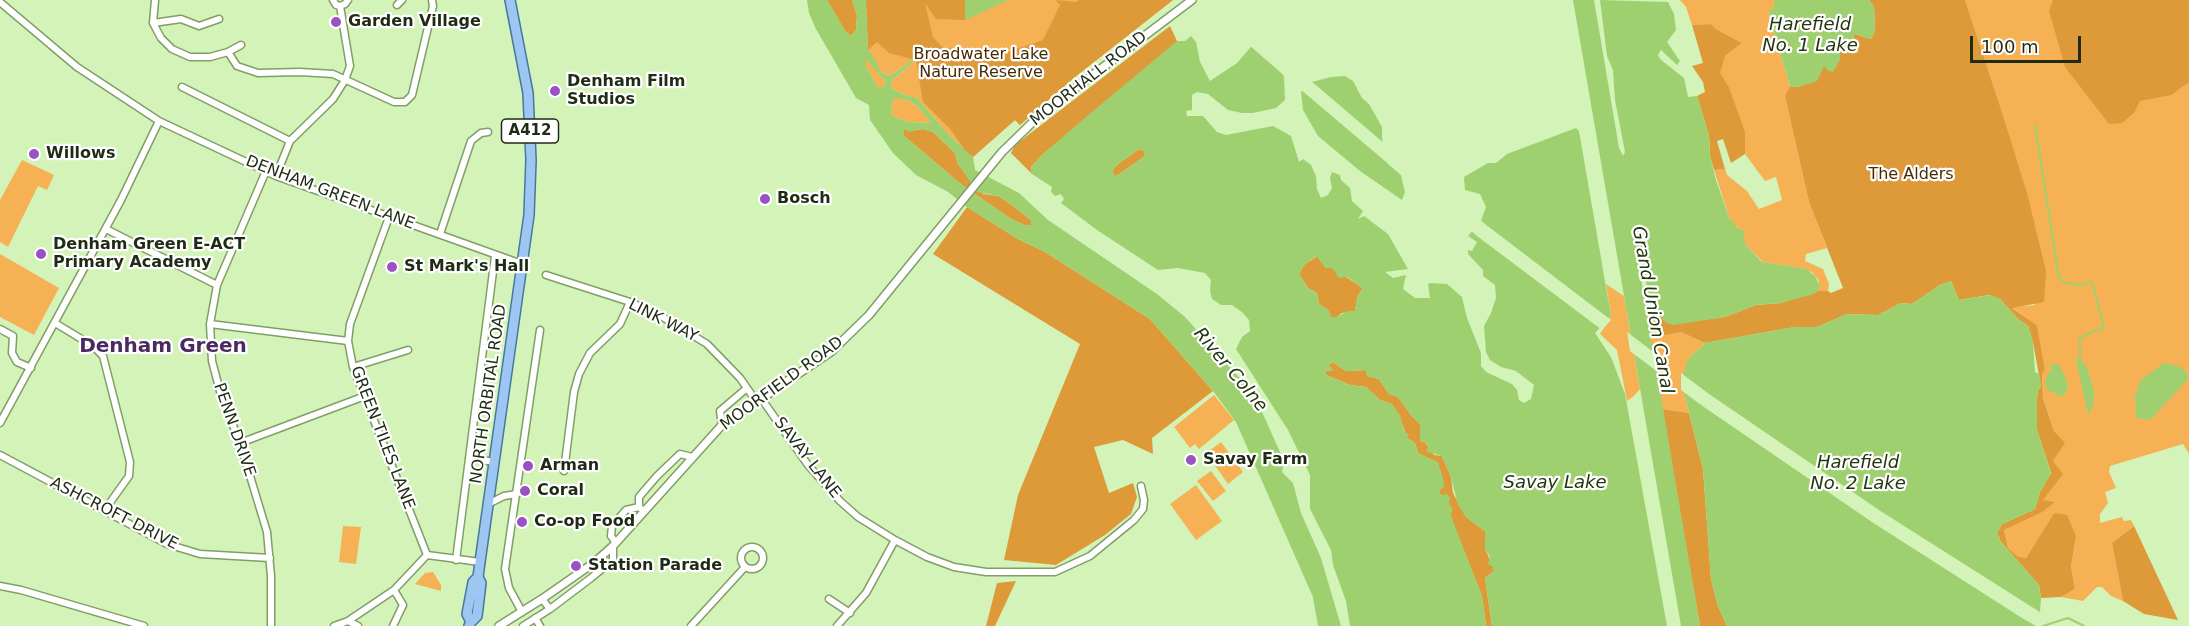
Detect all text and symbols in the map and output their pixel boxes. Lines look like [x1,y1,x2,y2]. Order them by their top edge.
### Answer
place label: Garden Village [348,12,481,32]
water label: Harefield No. 1 Lake [1762,14,1858,57]
marker: Garden Village [329,15,343,29]
scale bar [1973,24,2084,62]
street label: MOORHALL ROAD [1027,28,1151,130]
text: 100 m [1981,36,2039,57]
park label: Broadwater Lake Nature Reserve [914,45,1048,83]
place label: Denham Film Studios [567,72,686,110]
marker: Denham Film Studios [548,84,562,98]
road number: A412 [502,119,558,143]
place label: Willows [46,144,115,164]
marker: Willows [27,147,41,161]
street label: DENHAM GREEN LANE [243,152,417,234]
park label: The Alders [1868,165,1954,185]
place label: Bosch [777,189,831,209]
marker: Bosch [758,192,772,206]
water label: Grand Union Canal [1627,225,1677,395]
place label: Denham Green E-ACT Primary Academy [53,235,245,273]
marker: Denham Green E-ACT Primary Academy [34,247,48,261]
place label: St Mark's Hall [404,257,529,277]
marker: St Mark's Hall [385,260,399,274]
street label: LINK WAY [625,295,701,347]
street label: NORTH ORBITAL ROAD [467,303,511,485]
water label: River Colne [1188,323,1272,417]
street label: MOORFIELD ROAD [717,333,847,435]
district label: Denham Green [79,335,247,359]
street label: GREEN TILES LANE [346,364,418,512]
street label: PENN DRIVE [209,381,259,479]
street label: SAVAY LANE [770,414,844,502]
place label: Savay Farm [1203,450,1307,470]
water label: Harefield No. 2 Lake [1810,452,1906,494]
marker: Savay Farm [1184,453,1198,467]
place label: Arman [540,456,599,476]
marker: Arman [521,459,535,473]
water label: Savay Lake [1503,472,1607,494]
street label: ASHCROFT DRIVE [47,473,181,555]
place label: Coral [537,481,584,501]
marker: Coral [518,484,532,498]
place label: Co-op Food [534,512,635,532]
marker: Co-op Food [515,515,529,529]
place label: Station Parade [588,556,722,576]
marker: Station Parade [569,559,583,573]

